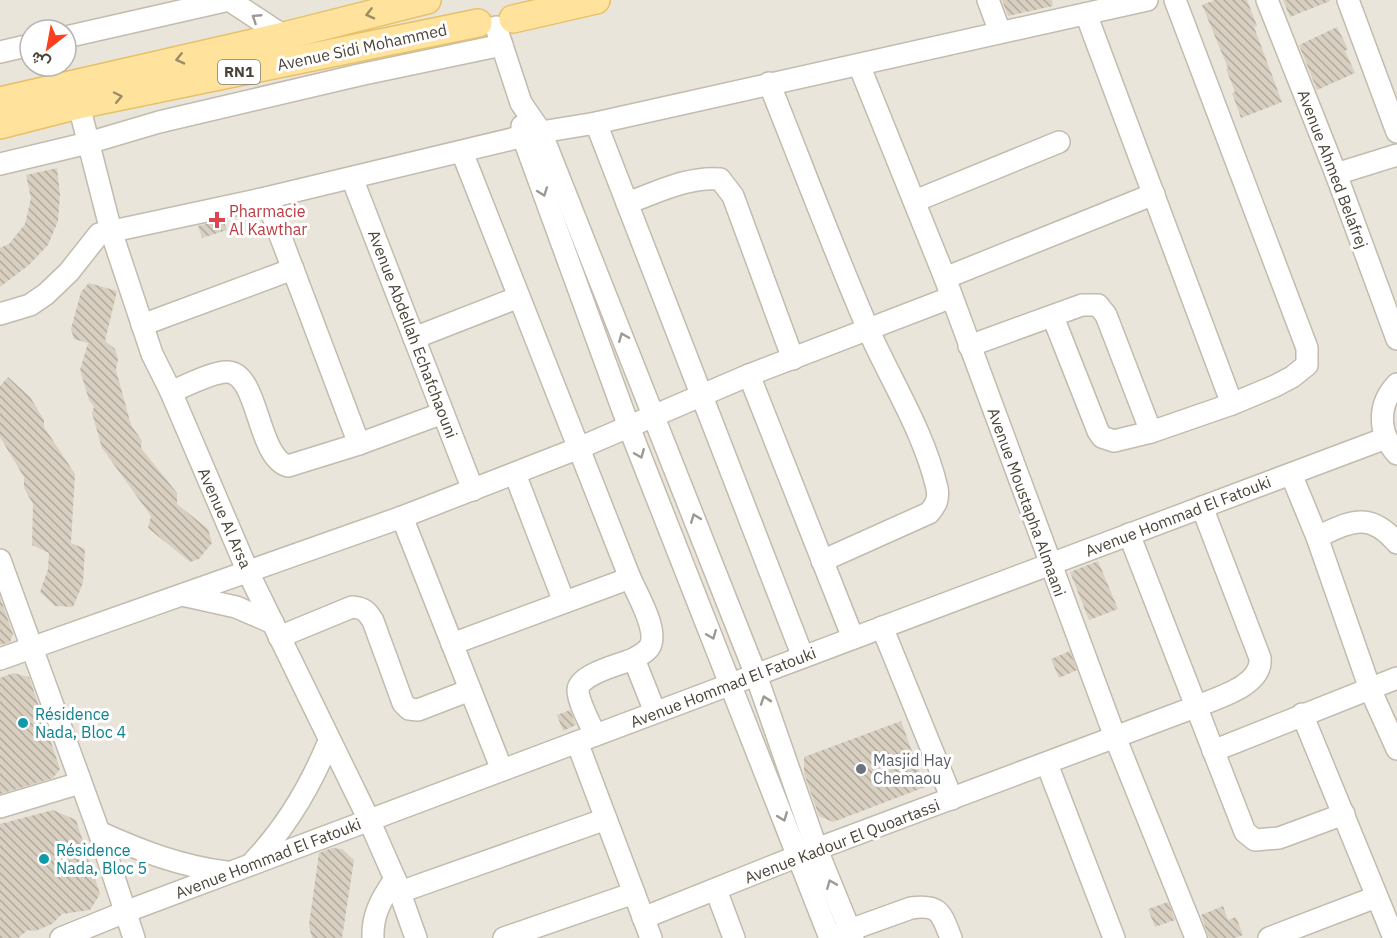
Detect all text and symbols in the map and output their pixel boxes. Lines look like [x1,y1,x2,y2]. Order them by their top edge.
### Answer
one-way arrow [365,7,375,20]
one-way arrow [252,14,263,25]
north arrow [18,18,78,78]
street label: Avenue Sidi Mohammed [275,19,449,75]
text: ش [27,47,54,74]
one-way arrow [175,52,185,65]
road number: RN1 [218,60,260,84]
street label: Avenue Ahmed Belafrej [1294,87,1372,251]
one-way arrow [113,91,123,104]
one-way arrow [536,187,549,197]
place label: Pharmacie Al Kawthar [229,201,307,239]
marker: Pharmacie Al Kawthar [210,213,224,227]
street label: Avenue Abdellah Echafchaouni [364,227,462,441]
one-way arrow [618,332,630,343]
street label: Avenue Moustapha Almaani [983,405,1071,599]
one-way arrow [633,448,645,459]
street label: Avenue Al Arsa [194,465,256,572]
street label: Avenue Hommad El Fatouki [1082,471,1274,561]
one-way arrow [689,514,702,524]
one-way arrow [704,630,717,640]
street label: Avenue Hommad El Fatouki [627,642,819,732]
one-way arrow [759,695,772,706]
place label: Résidence Nada, Bloc 4 [35,704,126,742]
marker: Résidence Nada, Bloc 4 [16,716,30,730]
place label: Masjid Hay Chemaou [873,750,951,788]
marker: Masjid Hay Chemaou [854,762,868,776]
street label: Avenue Kadour El Quoartassi [742,794,942,888]
one-way arrow [775,811,788,822]
street label: Avenue Hommad El Fatouki [172,813,364,903]
place label: Résidence Nada, Bloc 5 [56,840,147,878]
marker: Résidence Nada, Bloc 5 [37,852,51,866]
one-way arrow [826,879,838,890]

